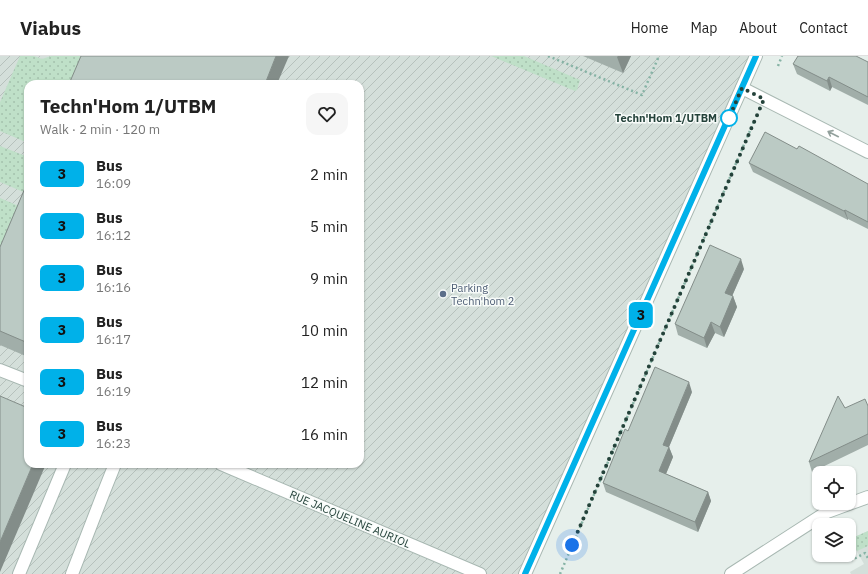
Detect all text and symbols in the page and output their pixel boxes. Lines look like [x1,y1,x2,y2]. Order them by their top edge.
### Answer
text: Viabus [20,16,81,40]
text: Home [631,19,668,37]
text: Map [690,19,717,37]
text: About [739,19,777,37]
text: Contact [799,19,848,37]
button: heart [306,93,348,135]
text: Techn'Hom 1/UTBM [40,94,216,118]
marker: Techn'Hom 1/UTBM [720,109,738,127]
place label: Techn'Hom 1/UTBM [615,111,717,125]
text: Walk · 2 min · 120 m [40,121,160,138]
one-way arrow [828,130,840,138]
text: Bus [96,156,123,175]
text: 3 [58,165,66,183]
text: 2 min [310,165,348,184]
text: 16:09 [96,175,131,192]
text: Bus [96,208,123,227]
text: 3 [58,217,66,235]
text: 5 min [310,217,348,236]
text: 16:12 [96,227,131,244]
text: Bus [96,260,123,279]
text: 3 [58,269,66,287]
text: 9 min [310,269,348,288]
text: 16:16 [96,279,131,296]
place label: Parking Techn'hom 2 [451,281,514,308]
marker: Parking Techn'hom 2 [438,289,448,299]
line badge: 3 [628,302,654,328]
text: 3 [637,306,645,324]
text: Bus [96,312,123,331]
text: 3 [58,321,66,339]
text: 10 min [301,321,348,340]
text: 16:17 [96,331,131,348]
text: Bus [96,364,123,383]
text: 3 [58,373,66,391]
text: 12 min [301,373,348,392]
text: 16:19 [96,383,131,400]
text: Bus [96,416,123,435]
text: 3 [58,425,66,443]
text: 16 min [301,425,348,444]
text: 16:23 [96,435,131,452]
map controls [812,466,856,562]
button: locate [812,466,856,510]
street label: RUE JACQUELINE AURIOL [287,487,413,551]
button: layers [812,518,856,562]
your location [562,535,582,555]

